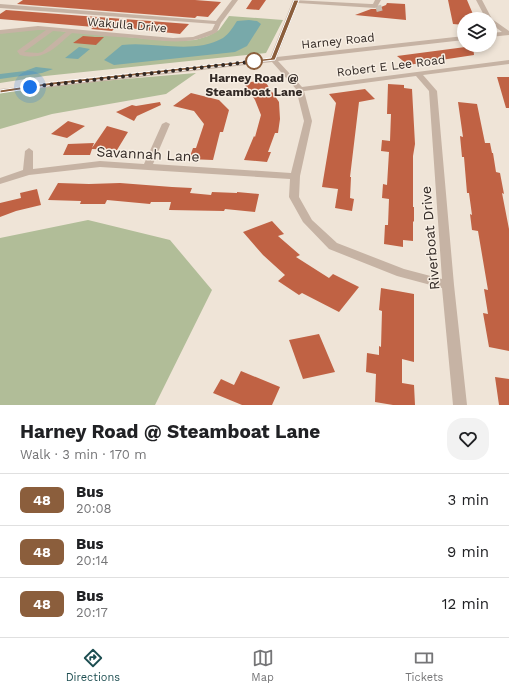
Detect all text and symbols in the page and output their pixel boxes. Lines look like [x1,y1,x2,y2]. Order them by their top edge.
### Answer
map controls [457,12,497,52]
button: layers [457,12,497,52]
street label: Wakulla Drive [87,15,167,35]
street label: Harney Road [301,30,375,52]
marker: Harney Road @ Steamboat Lane [245,52,263,70]
street label: Robert E Lee Road [336,52,446,80]
place label: Harney Road @ Steamboat Lane [206,71,302,99]
your location [20,77,40,97]
street label: Savannah Lane [96,143,200,165]
street label: Riverboat Drive [417,185,443,291]
button: heart [447,418,489,460]
text: Harney Road @ Steamboat Lane [20,420,320,443]
text: Walk · 3 min · 170 m [20,447,147,462]
text: Bus [76,483,104,501]
text: 3 min [448,491,489,509]
text: 48 [33,492,51,508]
text: 20:08 [76,501,112,516]
text: Bus [76,535,104,553]
text: 9 min [447,543,489,561]
text: 48 [33,544,51,560]
text: 20:14 [76,553,109,568]
text: Bus [76,587,104,605]
text: 12 min [442,595,489,613]
text: 48 [33,596,51,612]
text: 20:17 [76,605,108,620]
tab: Directions [66,647,120,684]
tab: Map [251,647,274,684]
tab: Tickets [405,647,443,684]

